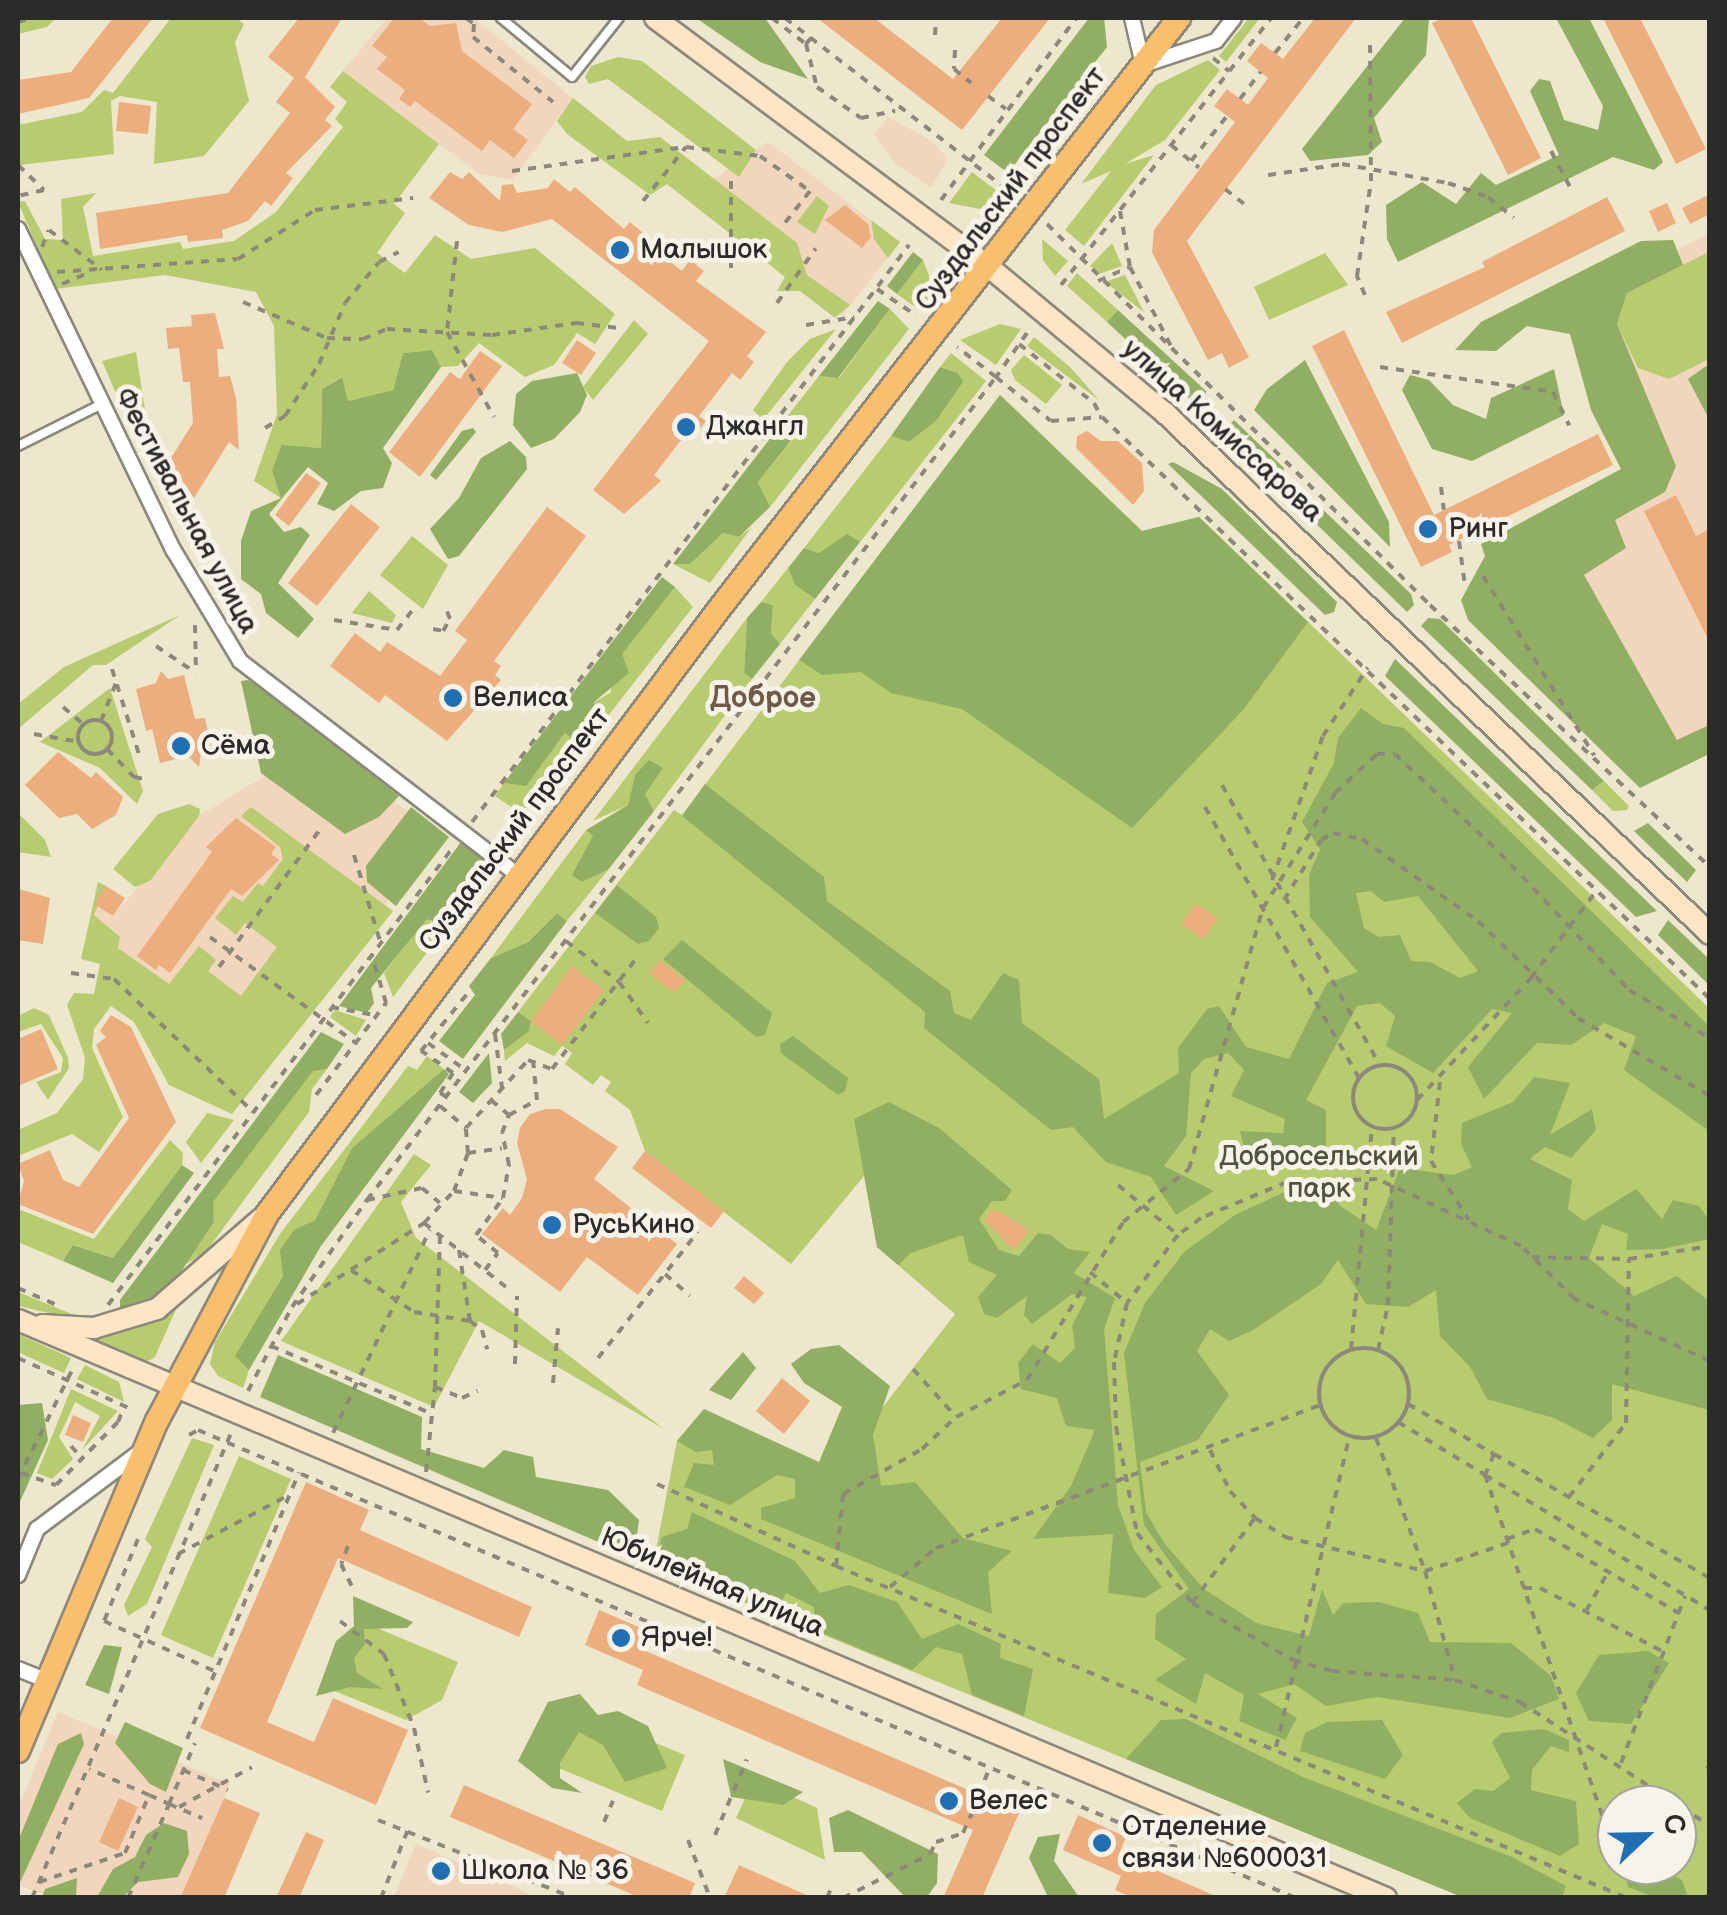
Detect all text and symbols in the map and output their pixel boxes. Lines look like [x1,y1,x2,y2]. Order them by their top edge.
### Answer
street label: Суздальский проспект [908,60,1114,318]
place label: Малышок [640,233,767,267]
marker: Малышок [609,239,631,261]
street label: улица Комиссарова [1115,332,1329,530]
street label: Фестивальная улица [107,382,265,640]
place label: Джангл [706,410,804,444]
marker: Джангл [675,416,697,438]
place label: Ринг [1448,512,1508,546]
marker: Ринг [1417,518,1439,540]
district label: Доброе [710,680,816,716]
place label: Велиса [473,681,568,715]
marker: Велиса [442,687,464,709]
street label: Суздальский проспект [412,701,618,959]
place label: Сёма [201,729,270,763]
marker: Сёма [170,735,192,757]
park label: Добросельский парк [1219,1140,1419,1206]
place label: РусьКино [572,1208,694,1242]
marker: РусьКино [541,1214,563,1236]
street label: Юбилейная улица [595,1521,829,1645]
place label: Ярче! [641,1621,712,1655]
marker: Ярче! [610,1627,632,1649]
place label: Велес [969,1784,1048,1818]
north arrow [1597,1785,1697,1885]
marker: Велес [938,1790,960,1812]
text: С [1654,1809,1692,1840]
place label: Отделение связи №600031 [1122,1810,1327,1876]
marker: Отделение связи №600031 [1091,1832,1113,1854]
place label: Школа № 36 [461,1854,629,1888]
marker: Школа № 36 [430,1860,452,1882]

